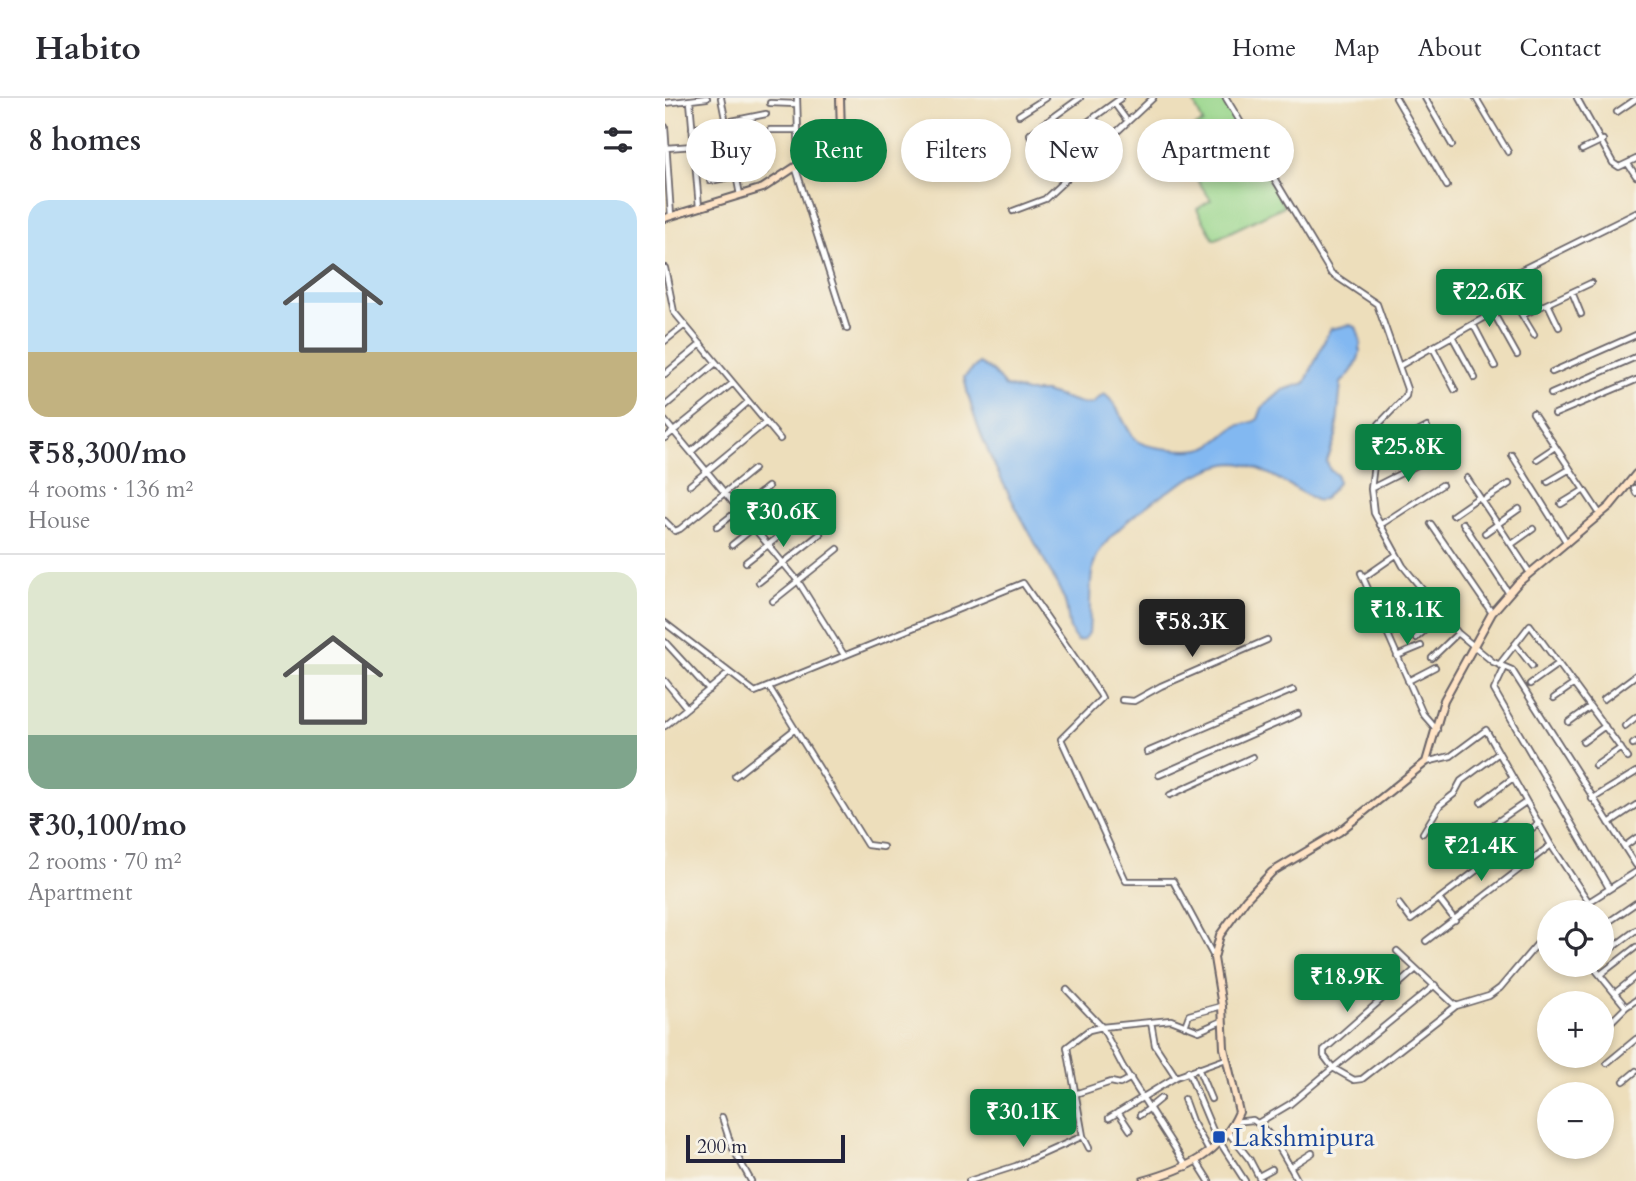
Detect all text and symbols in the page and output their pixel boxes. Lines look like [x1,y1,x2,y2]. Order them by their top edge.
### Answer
text: Habito [35,26,141,71]
text: Home [1232,32,1296,65]
text: Map [1334,32,1380,65]
text: About [1418,32,1482,65]
text: Contact [1520,32,1601,65]
chip: Buy [686,119,776,182]
chip: Rent [790,119,887,182]
chip: Filters [901,119,1011,182]
chip: New [1025,119,1123,182]
chip: Apartment [1137,119,1294,182]
text: 8 homes [28,120,141,161]
icon: filters [599,121,637,159]
icon: home [270,245,396,371]
pin: ₹22.6K [1432,270,1546,329]
text: ₹22.6K [1452,276,1526,307]
pin: ₹25.8K [1351,424,1465,484]
text: ₹25.8K [1371,431,1445,462]
text: ₹58,300/mo [28,433,187,474]
text: 4 rooms · 136 m² [28,474,193,505]
pin: ₹30.6K [726,490,840,549]
text: ₹30.6K [746,496,820,527]
text: House [28,505,90,536]
pin: ₹18.1K [1350,588,1464,647]
text: ₹18.1K [1370,594,1444,625]
pin: ₹58.3K [1135,600,1249,659]
text: ₹58.3K [1155,606,1229,637]
icon: home [270,617,396,743]
text: ₹30,100/mo [28,805,187,846]
pin: ₹21.4K [1424,824,1538,883]
text: ₹21.4K [1444,830,1518,861]
text: 2 rooms · 70 m² [28,846,181,877]
text: Apartment [28,877,132,908]
map controls [1537,900,1614,1159]
button: locate [1537,900,1614,977]
pin: ₹18.9K [1290,954,1404,1014]
text: ₹18.9K [1310,961,1384,992]
button: + [1537,991,1614,1068]
button: − [1537,1082,1614,1159]
pin: ₹30.1K [966,1090,1080,1149]
text: ₹30.1K [986,1096,1060,1127]
place label: Lakshmipura [1233,1120,1375,1155]
marker: Lakshmipura [1211,1129,1227,1145]
scale bar [686,1132,845,1164]
text: 200 m [697,1134,747,1160]

